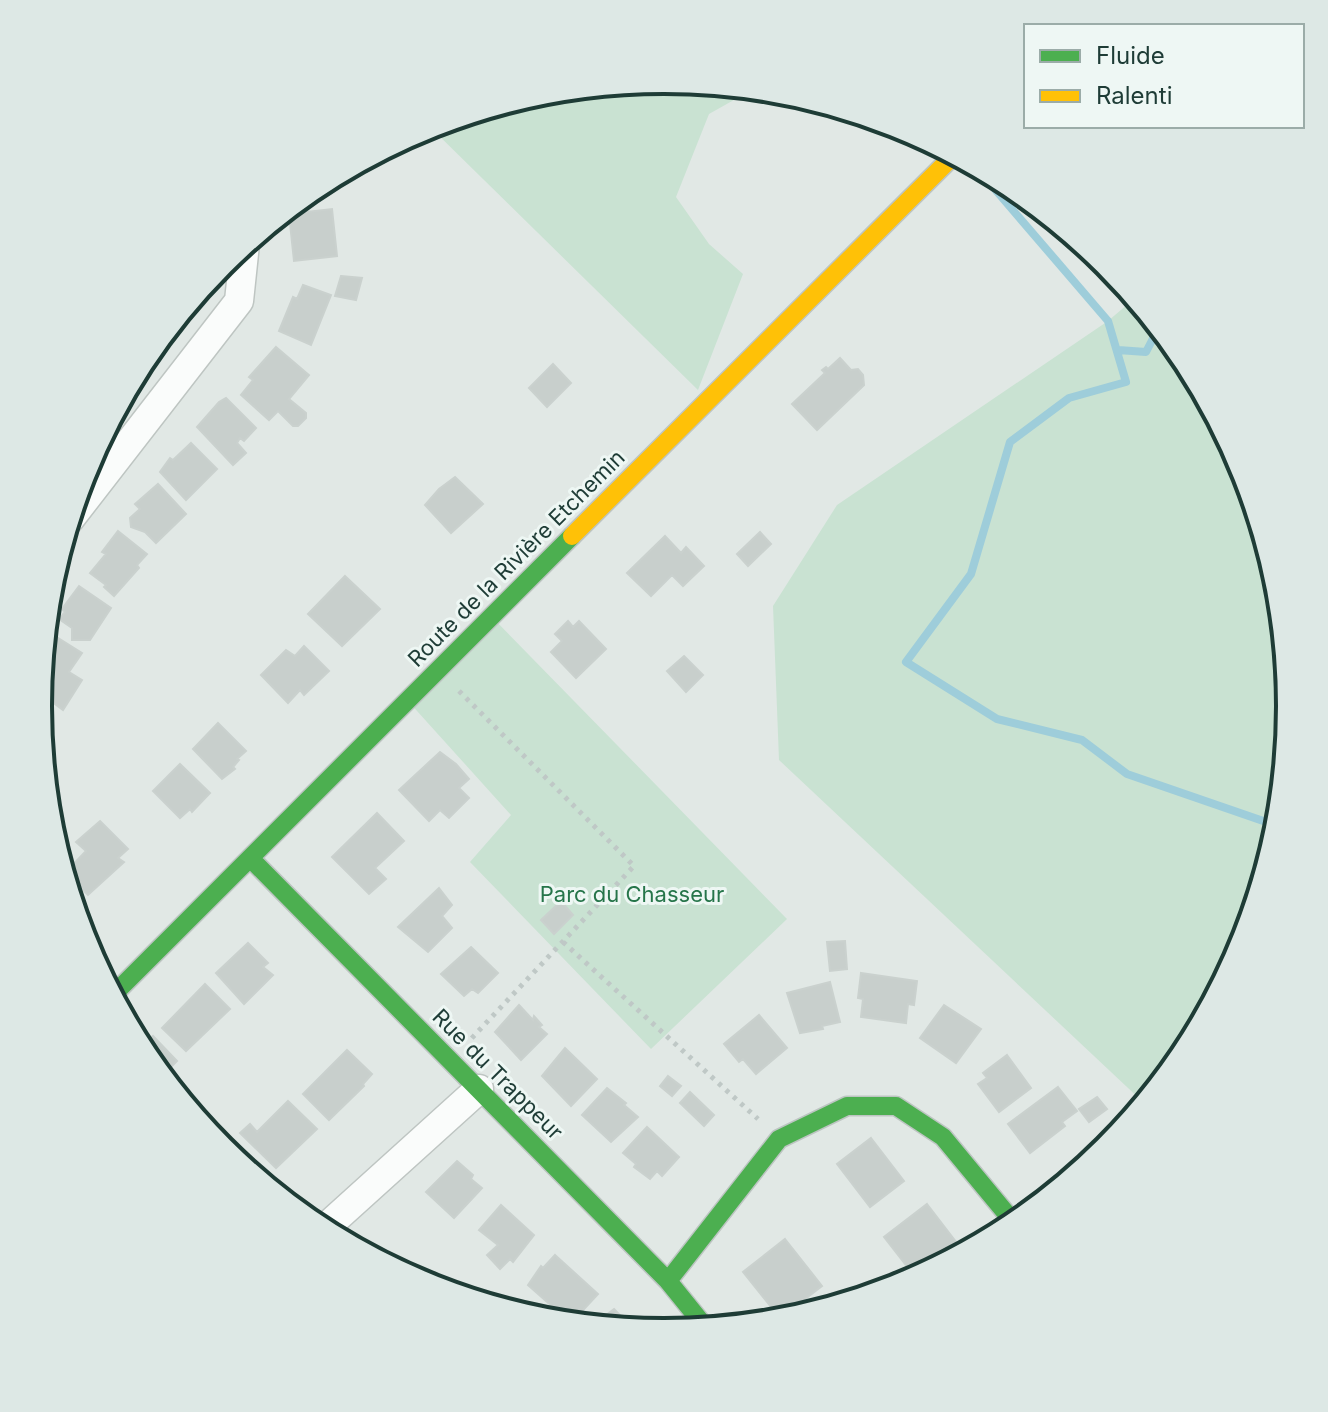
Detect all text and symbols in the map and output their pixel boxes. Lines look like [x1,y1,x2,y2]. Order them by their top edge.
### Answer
legend [1024,24,1304,128]
text: Fluide [1096,41,1165,70]
text: Ralenti [1096,81,1172,110]
street label: Route de la Rivière Etchemin [402,444,630,672]
park label: Parc du Chasseur [540,881,724,907]
street label: Rue du Trappeur [427,1003,569,1145]

